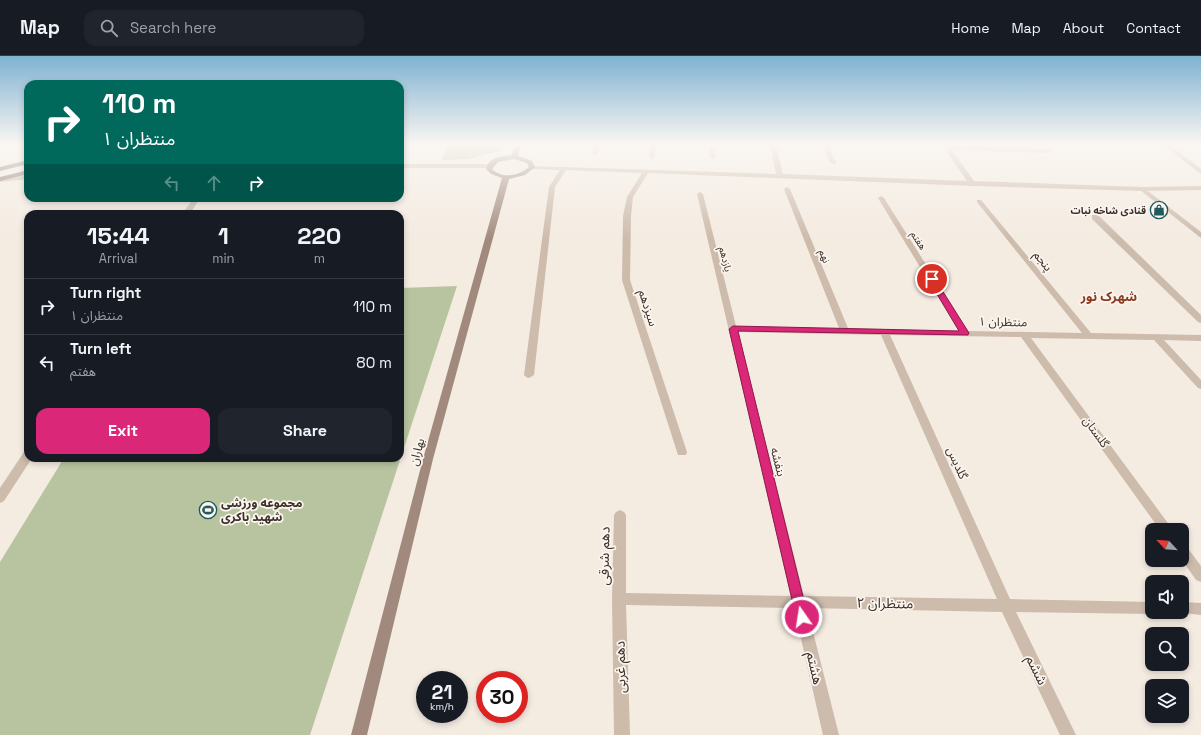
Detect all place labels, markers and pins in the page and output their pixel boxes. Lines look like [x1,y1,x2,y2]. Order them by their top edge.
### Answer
shop icon: قنادی شاخه نبات [1149,200,1169,220]
place label: قنادی شاخه نبات [1071,204,1146,217]
pin [915,262,949,296]
place label: مجموعه ورزشی شهید باکری [221,495,302,525]
sports icon: مجموعه ورزشی شهید باکری [198,500,218,520]

